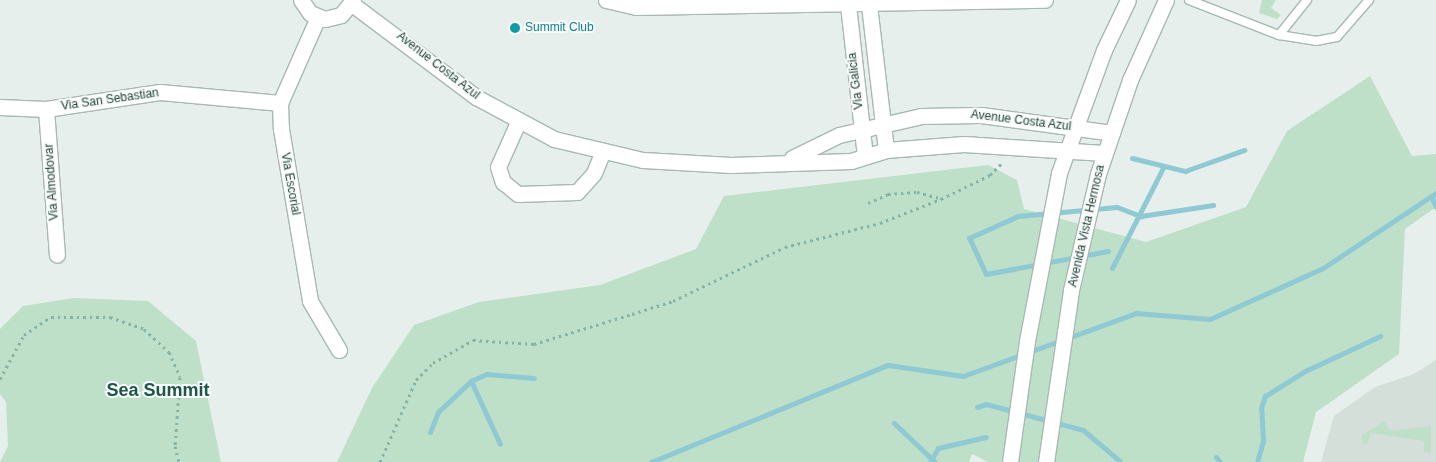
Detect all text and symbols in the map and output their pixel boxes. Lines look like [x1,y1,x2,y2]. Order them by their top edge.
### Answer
place label: Summit Club [525,21,594,35]
marker: Summit Club [509,22,521,34]
street label: Avenue Costa Azul [393,29,483,103]
street label: Via Galicia [845,52,867,110]
street label: Via San Sebastian [60,86,160,114]
street label: Avenue Costa Azul [970,108,1072,134]
street label: Via Almodovar [42,143,62,221]
street label: Via Escorial [277,152,303,216]
street label: Avenida Vista Hermosa [1066,164,1108,288]
district label: Sea Summit [106,379,210,401]

